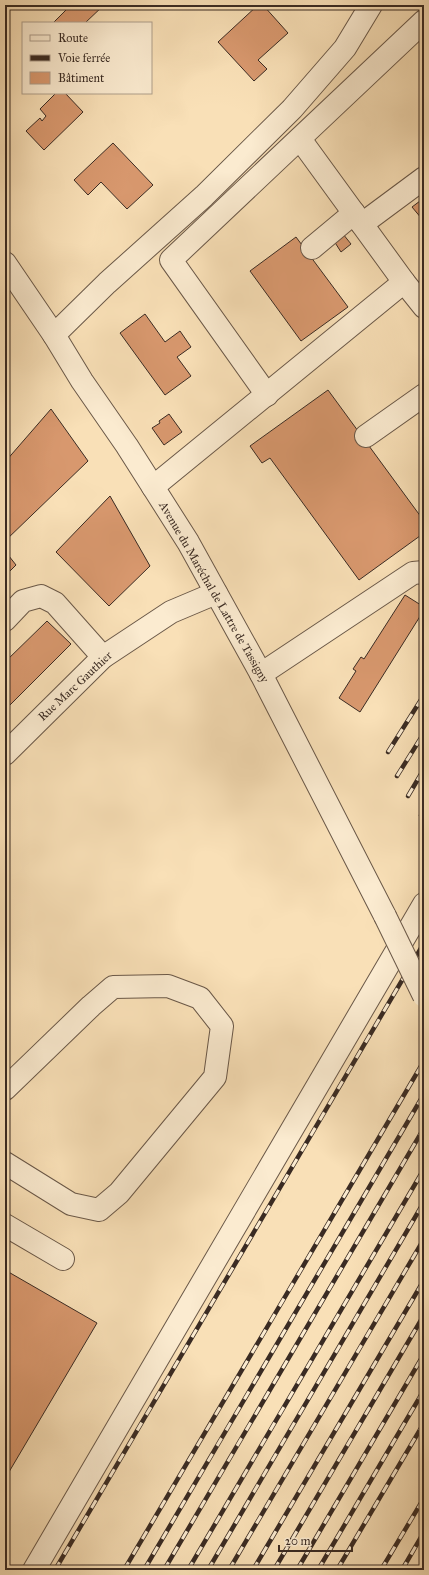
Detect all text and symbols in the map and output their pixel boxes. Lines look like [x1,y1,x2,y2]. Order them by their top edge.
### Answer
legend [22,22,152,94]
text: Route [58,31,88,45]
text: Voie ferrée [57,51,110,65]
text: Bâtiment [58,71,105,85]
street label: Avenue du Maréchal de Lattre de Tassigny [155,498,272,686]
street label: Rue Marc Gauthier [35,648,115,724]
scale bar [279,1527,352,1553]
text: 20 m [285,1534,311,1548]

